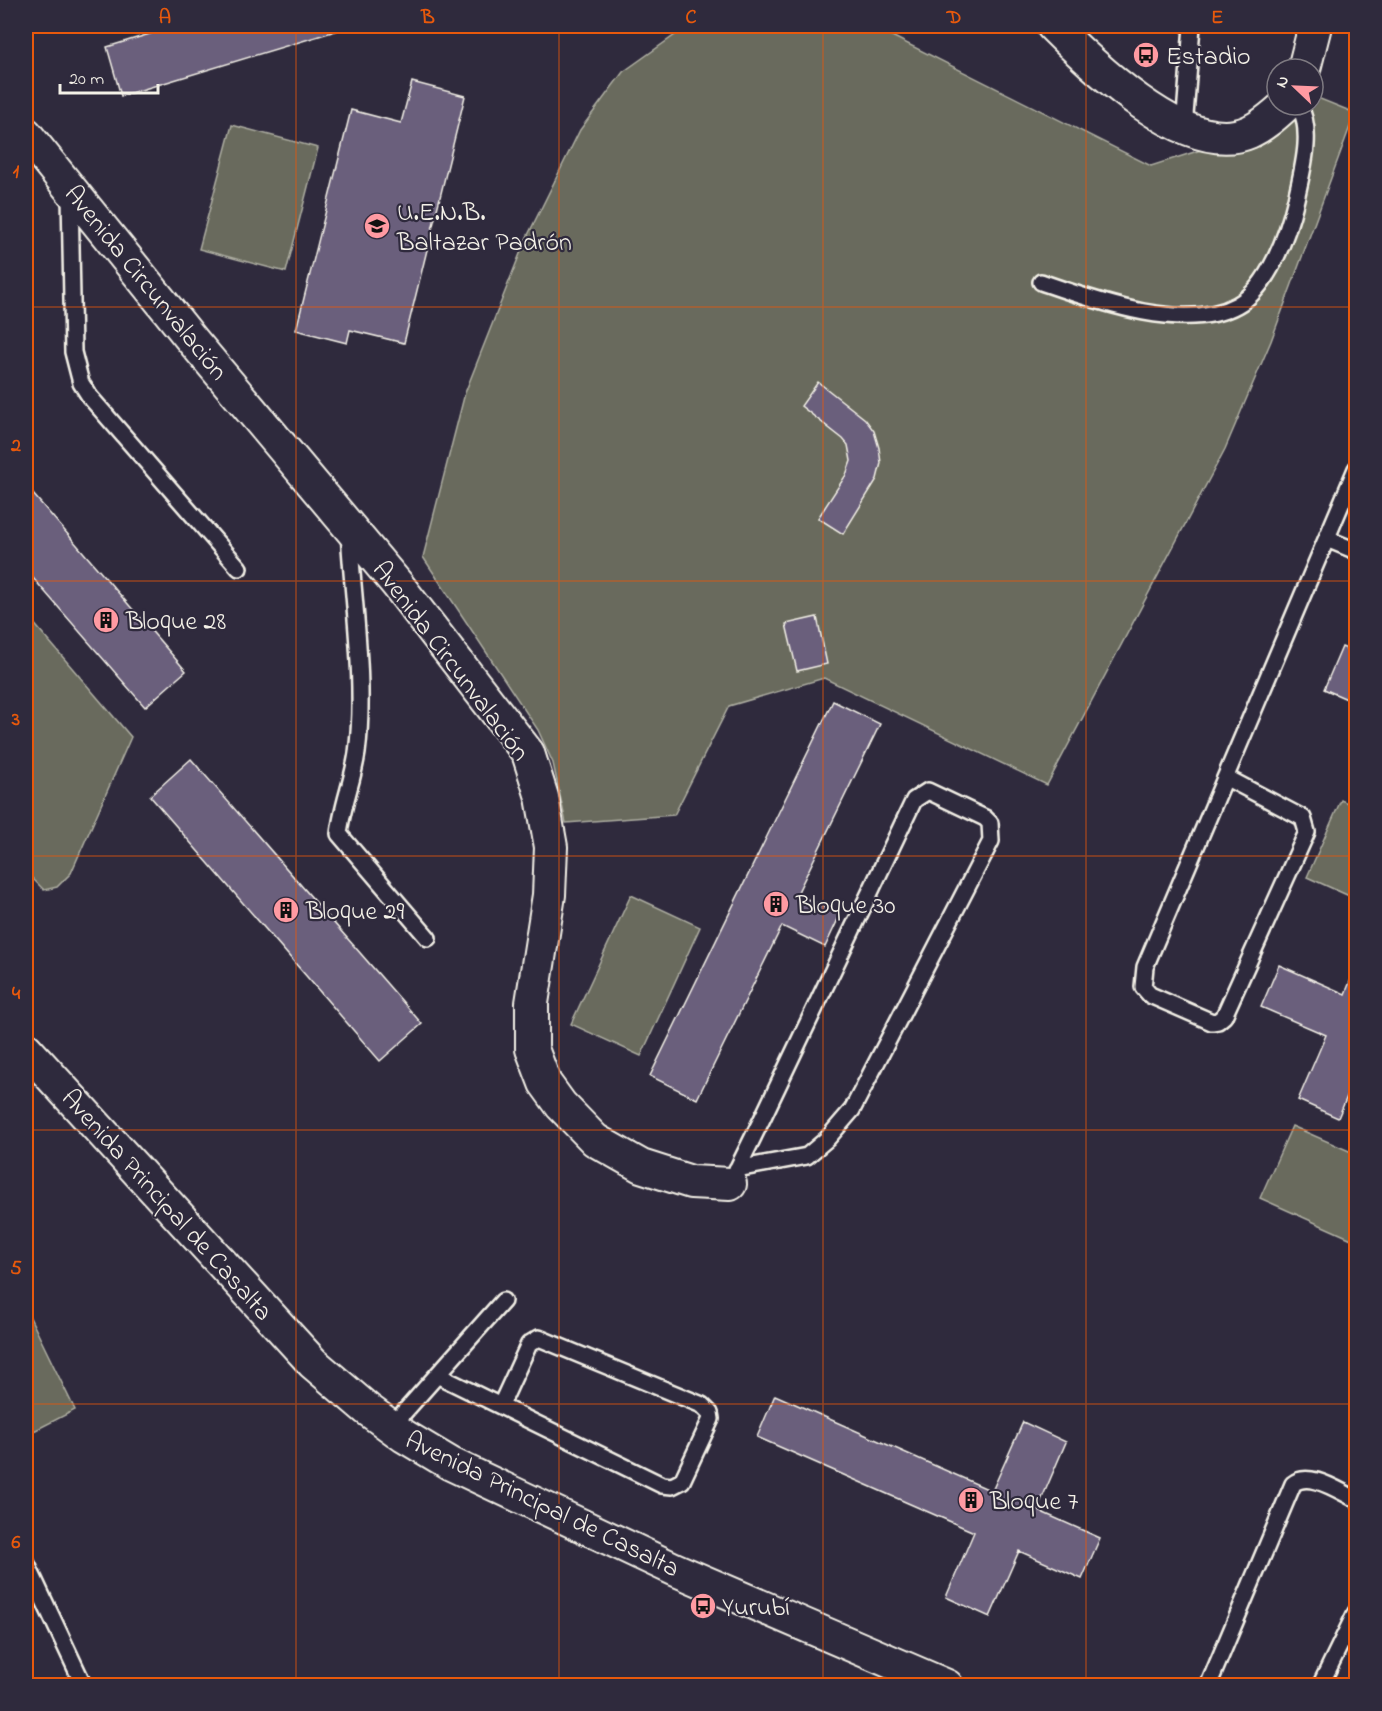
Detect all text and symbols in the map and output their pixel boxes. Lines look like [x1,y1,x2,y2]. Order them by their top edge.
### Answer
text: A [159,4,171,33]
text: B [420,4,435,33]
text: C [686,4,697,33]
text: D [946,4,961,33]
text: E [1211,4,1223,33]
place label: Estadio [1166,39,1251,77]
bus stop icon: Estadio [1131,40,1161,70]
scale bar [60,57,158,95]
north arrow [1265,57,1325,117]
text: 20 m [69,67,104,93]
text: N [1270,72,1296,92]
text: 1 [13,158,20,187]
street label: Avenida Circunvalación [54,178,236,390]
place label: U.E.N.B. Baltazar Padrón [396,195,572,263]
school or university icon: U.E.N.B. Baltazar Padrón [362,211,392,241]
text: 2 [10,432,21,461]
street label: Avenida Circunvalación [362,554,538,770]
place label: Bloque 28 [125,604,227,642]
building icon: Bloque 28 [91,605,121,635]
text: 3 [11,706,20,735]
place label: Bloque 30 [795,888,896,926]
building icon: Bloque 30 [761,889,791,919]
place label: Bloque 29 [305,894,405,932]
building icon: Bloque 29 [271,895,301,925]
text: 4 [12,980,21,1009]
street label: Avenida Principal de Casalta [51,1081,281,1331]
text: 5 [10,1255,22,1284]
street label: Avenida Principal de Casalta [398,1423,685,1589]
place label: Bloque 7 [989,1484,1079,1522]
building icon: Bloque 7 [956,1485,986,1515]
text: 6 [12,1529,21,1558]
place label: Yurubí [722,1590,790,1628]
bus stop icon: Yurubí [688,1591,718,1621]

